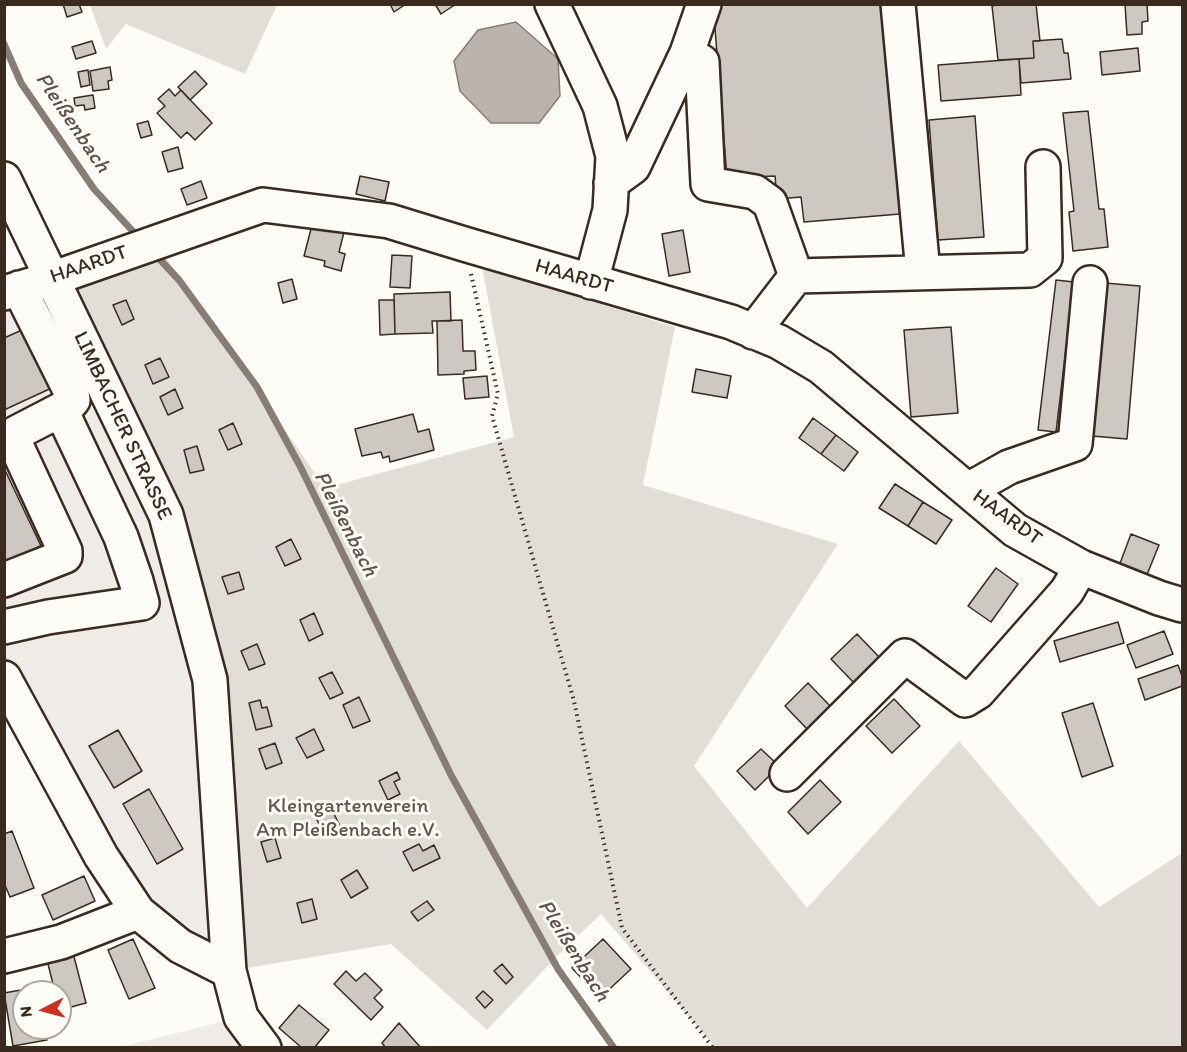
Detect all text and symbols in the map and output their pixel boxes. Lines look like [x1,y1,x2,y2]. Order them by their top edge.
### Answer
water label: Pleißenbach [29,68,115,178]
street label: HAARDT [47,240,131,290]
street label: HAARDT [532,254,616,300]
street label: LIMBACHER STRASSE [67,328,177,524]
water label: Pleißenbach [307,467,383,581]
street label: HAARDT [967,484,1047,552]
park label: Kleingartenverein Am Pleißenbach e.V. [256,794,440,844]
water label: Pleißenbach [531,895,615,1007]
north arrow [12,980,72,1040]
text: N [16,1005,36,1018]

